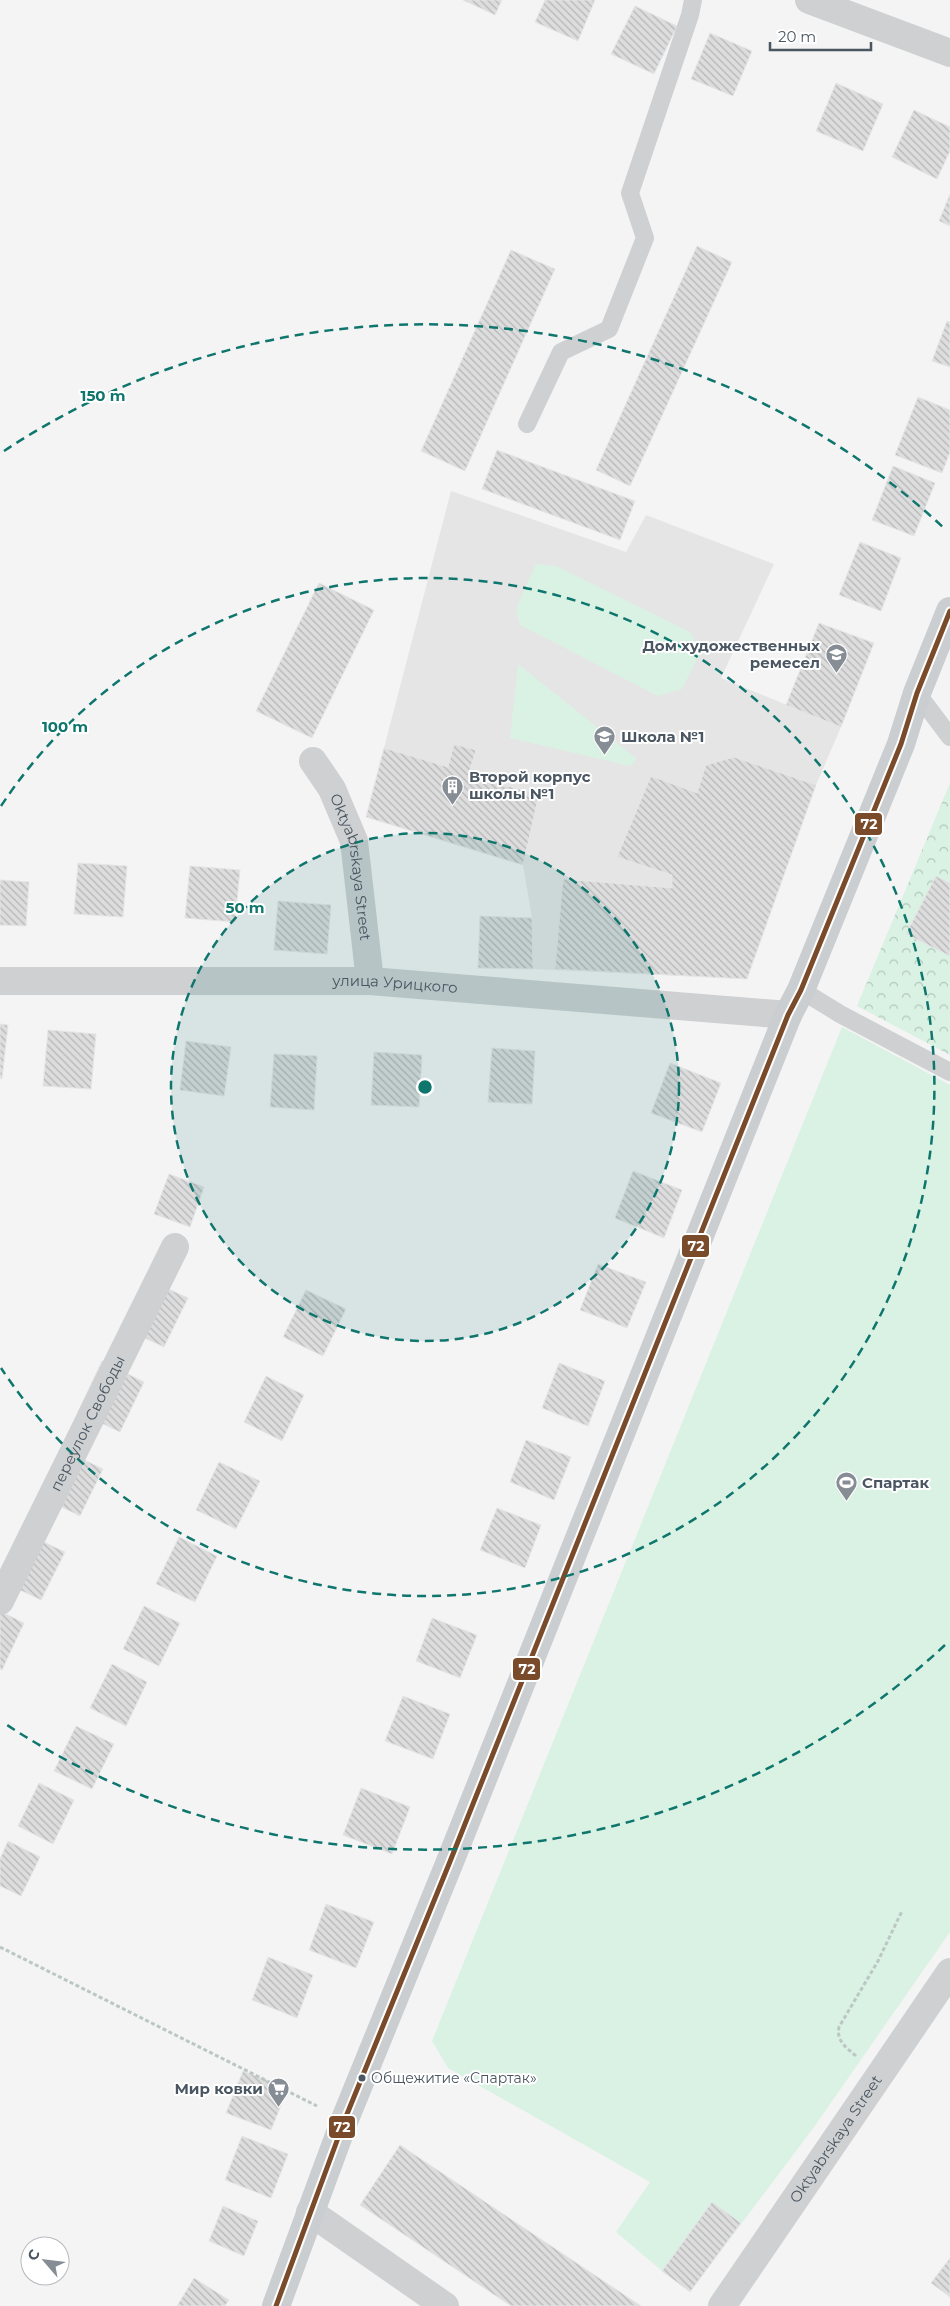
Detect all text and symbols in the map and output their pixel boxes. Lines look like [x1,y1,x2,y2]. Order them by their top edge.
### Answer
scale bar [770,20,871,52]
text: 20 m [778,27,816,46]
text: 150 m [81,386,125,405]
place label: Дом художественных ремесел [642,636,820,672]
school or university icon: Дом художественных ремесел [824,643,848,674]
text: 100 m [42,717,88,736]
school or university icon: Школа №1 [593,725,617,756]
place label: Школа №1 [621,727,704,746]
place label: Второй корпус школы №1 [469,767,591,803]
building icon: Второй корпус школы №1 [441,774,465,805]
street label: Oktyabrskaya Street [326,790,375,941]
line badge: 72 [854,812,883,836]
text: 72 [861,815,877,833]
text: 50 m [225,898,265,917]
street label: улица Урицкого [331,971,458,997]
centre of rings [416,1078,434,1096]
line badge: 72 [681,1234,710,1258]
text: 72 [688,1237,704,1255]
street label: переулок Свободы [46,1352,129,1494]
sports icon: Спартак [834,1471,858,1502]
place label: Спартак [862,1473,929,1492]
line badge: 72 [512,1657,541,1681]
text: 72 [519,1660,535,1678]
place label: Общежитие «Спартак» [371,2069,537,2087]
street label: Oktyabrskaya Street [785,2071,886,2206]
marker: Общежитие «Спартак» [357,2073,367,2083]
supermarket icon: Мир ковки [267,2077,291,2108]
place label: Мир ковки [174,2079,263,2098]
line badge: 72 [328,2115,356,2139]
text: 72 [334,2118,350,2136]
north arrow [20,2236,70,2286]
text: С [23,2246,44,2264]

